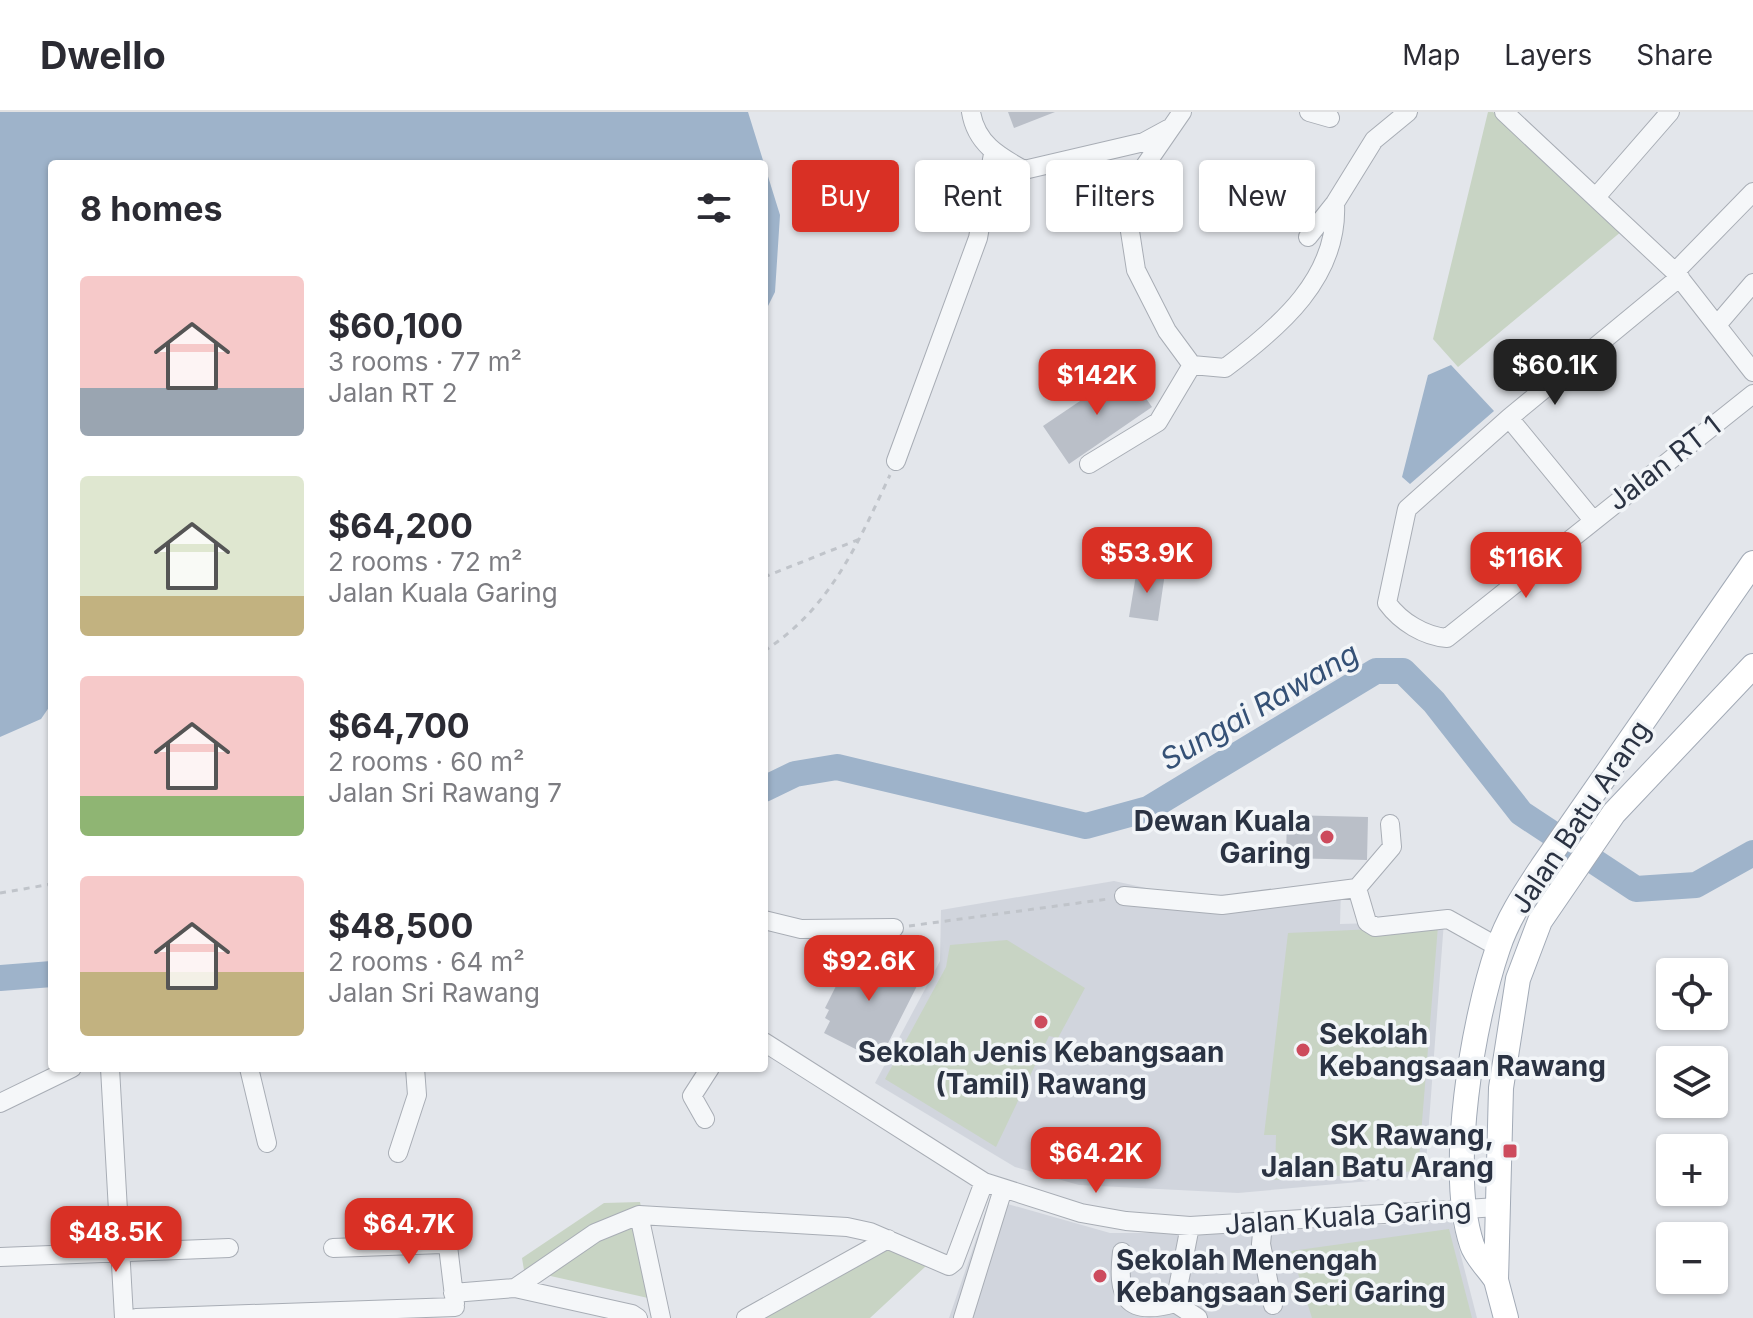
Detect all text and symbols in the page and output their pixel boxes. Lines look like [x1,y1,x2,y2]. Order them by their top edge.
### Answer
text: Dwello [40,32,166,78]
text: Map [1402,38,1460,72]
text: Layers [1504,38,1592,72]
text: Share [1636,38,1713,72]
chip: Buy [792,160,899,232]
chip: Rent [915,160,1030,232]
chip: Filters [1046,160,1183,232]
chip: New [1199,160,1315,232]
icon: filters [692,186,736,230]
text: 8 homes [80,188,223,229]
text: $60,100 [328,305,463,346]
icon: home [144,308,240,404]
pin: $60.1K [1490,339,1620,407]
text: 3 rooms · 77 m² [328,346,522,377]
pin: $142K [1041,349,1153,417]
text: $60.1K [1512,349,1598,380]
text: $142K [1057,359,1137,390]
text: Jalan RT 2 [328,377,458,408]
street label: Jalan RT 1 [1601,408,1727,518]
text: $64,200 [328,505,473,546]
icon: home [144,508,240,604]
pin: $53.9K [1082,527,1212,595]
pin: $116K [1470,532,1582,600]
text: $53.9K [1100,537,1194,568]
text: $116K [1488,542,1564,573]
text: 2 rooms · 72 m² [328,546,522,577]
text: Jalan Kuala Garing [328,577,558,608]
water label: Sungai Rawang [1153,635,1365,777]
text: $64,700 [328,705,470,746]
icon: home [144,708,240,804]
street label: Jalan Batu Arang [1503,714,1657,920]
text: 2 rooms · 60 m² [328,746,524,777]
text: Jalan Sri Rawang 7 [328,777,562,808]
place label: Dewan Kuala Garing [1134,804,1311,870]
marker: Dewan Kuala Garing [1318,828,1336,846]
text: $48,500 [328,905,473,946]
icon: home [144,908,240,1004]
pin: $92.6K [804,935,934,1003]
text: $92.6K [822,945,916,976]
text: 2 rooms · 64 m² [328,946,525,977]
map controls [1656,958,1728,1294]
button: locate [1656,958,1728,1030]
text: Jalan Sri Rawang [328,977,540,1008]
marker: Sekolah Jenis Kebangsaan (Tamil) Rawang [1032,1013,1050,1031]
place label: Sekolah Kebangsaan Rawang [1319,1017,1606,1083]
place label: Sekolah Jenis Kebangsaan (Tamil) Rawang [858,1035,1224,1101]
marker: Sekolah Kebangsaan Rawang [1294,1041,1312,1059]
button: layers [1656,1046,1728,1118]
place label: SK Rawang, Jalan Batu Arang [1261,1118,1494,1184]
pin: $64.2K [1031,1127,1161,1195]
button: + [1656,1134,1728,1206]
text: $64.2K [1049,1137,1143,1168]
marker: SK Rawang, Jalan Batu Arang [1501,1142,1519,1160]
street label: Jalan Kuala Garing [1223,1190,1473,1242]
pin: $64.7K [344,1198,474,1266]
pin: $48.5K [51,1206,181,1274]
text: $64.7K [363,1208,455,1239]
text: $48.5K [69,1216,163,1247]
button: − [1656,1222,1728,1294]
place label: Sekolah Menengah Kebangsaan Seri Garing [1116,1243,1446,1309]
marker: Sekolah Menengah Kebangsaan Seri Garing [1091,1267,1109,1285]

